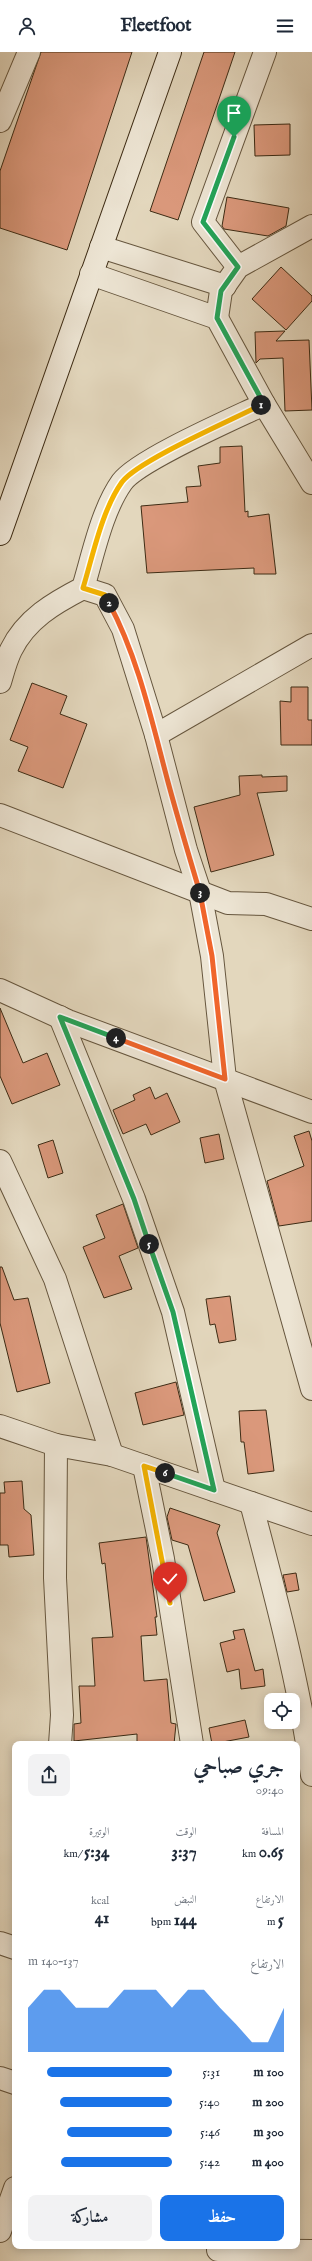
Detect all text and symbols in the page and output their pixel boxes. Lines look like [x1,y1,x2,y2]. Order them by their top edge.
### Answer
icon: person [16,15,38,37]
text: Fleetfoot [121,15,192,38]
icon: menu [274,15,296,37]
pin [217,96,251,137]
icon: arrive [223,102,245,124]
pin: 1 [251,395,271,415]
text: 1 [259,398,263,412]
pin: 2 [99,593,119,613]
text: 2 [106,596,112,610]
pin: 3 [190,883,210,903]
text: 3 [198,886,202,900]
pin: 4 [106,1028,126,1048]
text: 4 [113,1031,119,1045]
pin: 5 [139,1234,159,1254]
text: 5 [147,1237,151,1251]
pin: 6 [155,1463,175,1483]
text: 6 [163,1466,167,1480]
pin [153,1562,187,1603]
icon: check [159,1568,181,1590]
map controls [264,1693,300,1729]
button: locate [264,1693,300,1729]
text: جري صباحي [193,1753,284,1781]
button: share [28,1754,70,1796]
text: 09:40 [256,1782,284,1799]
text: الوتيرة [89,1825,109,1839]
text: الوقت [176,1825,197,1839]
text: المسافة [262,1825,284,1839]
text: 5:34 [84,1842,109,1863]
text: 3:37 [172,1842,197,1863]
text: 0.65 [259,1842,284,1863]
text: /km [63,1847,84,1861]
text: km [242,1847,259,1861]
text: النبض [174,1893,197,1907]
text: الارتفاع [255,1893,284,1907]
text: kcal [91,1894,109,1908]
text: 41 [95,1908,109,1929]
text: 144 [174,1910,197,1931]
text: 5 [278,1910,284,1931]
text: bpm [151,1915,174,1929]
text: m [267,1915,278,1929]
text: 137–140 m [28,1953,79,1970]
text: الارتفاع [250,1956,284,1973]
text: 5:31 [202,2064,220,2081]
text: 100 m [254,2064,284,2081]
text: 5:40 [199,2094,220,2111]
text: 200 m [252,2094,284,2111]
text: 5:46 [200,2124,220,2141]
text: 300 m [253,2124,284,2141]
text: 5:42 [199,2154,220,2171]
text: 400 m [252,2154,284,2171]
button: مشاركة [28,2195,152,2241]
button: حفظ [160,2195,284,2241]

